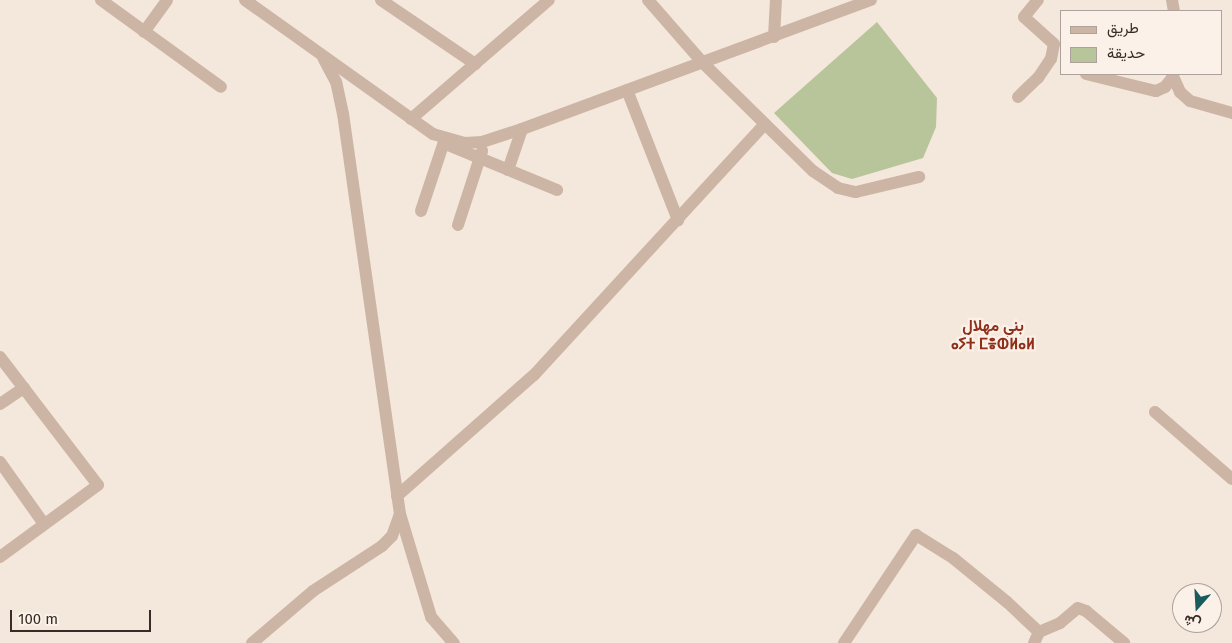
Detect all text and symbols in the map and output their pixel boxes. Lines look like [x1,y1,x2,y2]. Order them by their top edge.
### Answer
legend [1060,10,1222,75]
text: طريق [1107,19,1139,37]
text: حديقة [1107,44,1145,62]
district label: بني مهلال ⴰⵢⵜ ⵎⴻⵀⵍⴰⵍ [951,316,1035,354]
north arrow [1172,583,1222,633]
scale bar [12,600,154,632]
text: 100 m [18,610,58,628]
text: ش [1182,611,1203,632]

